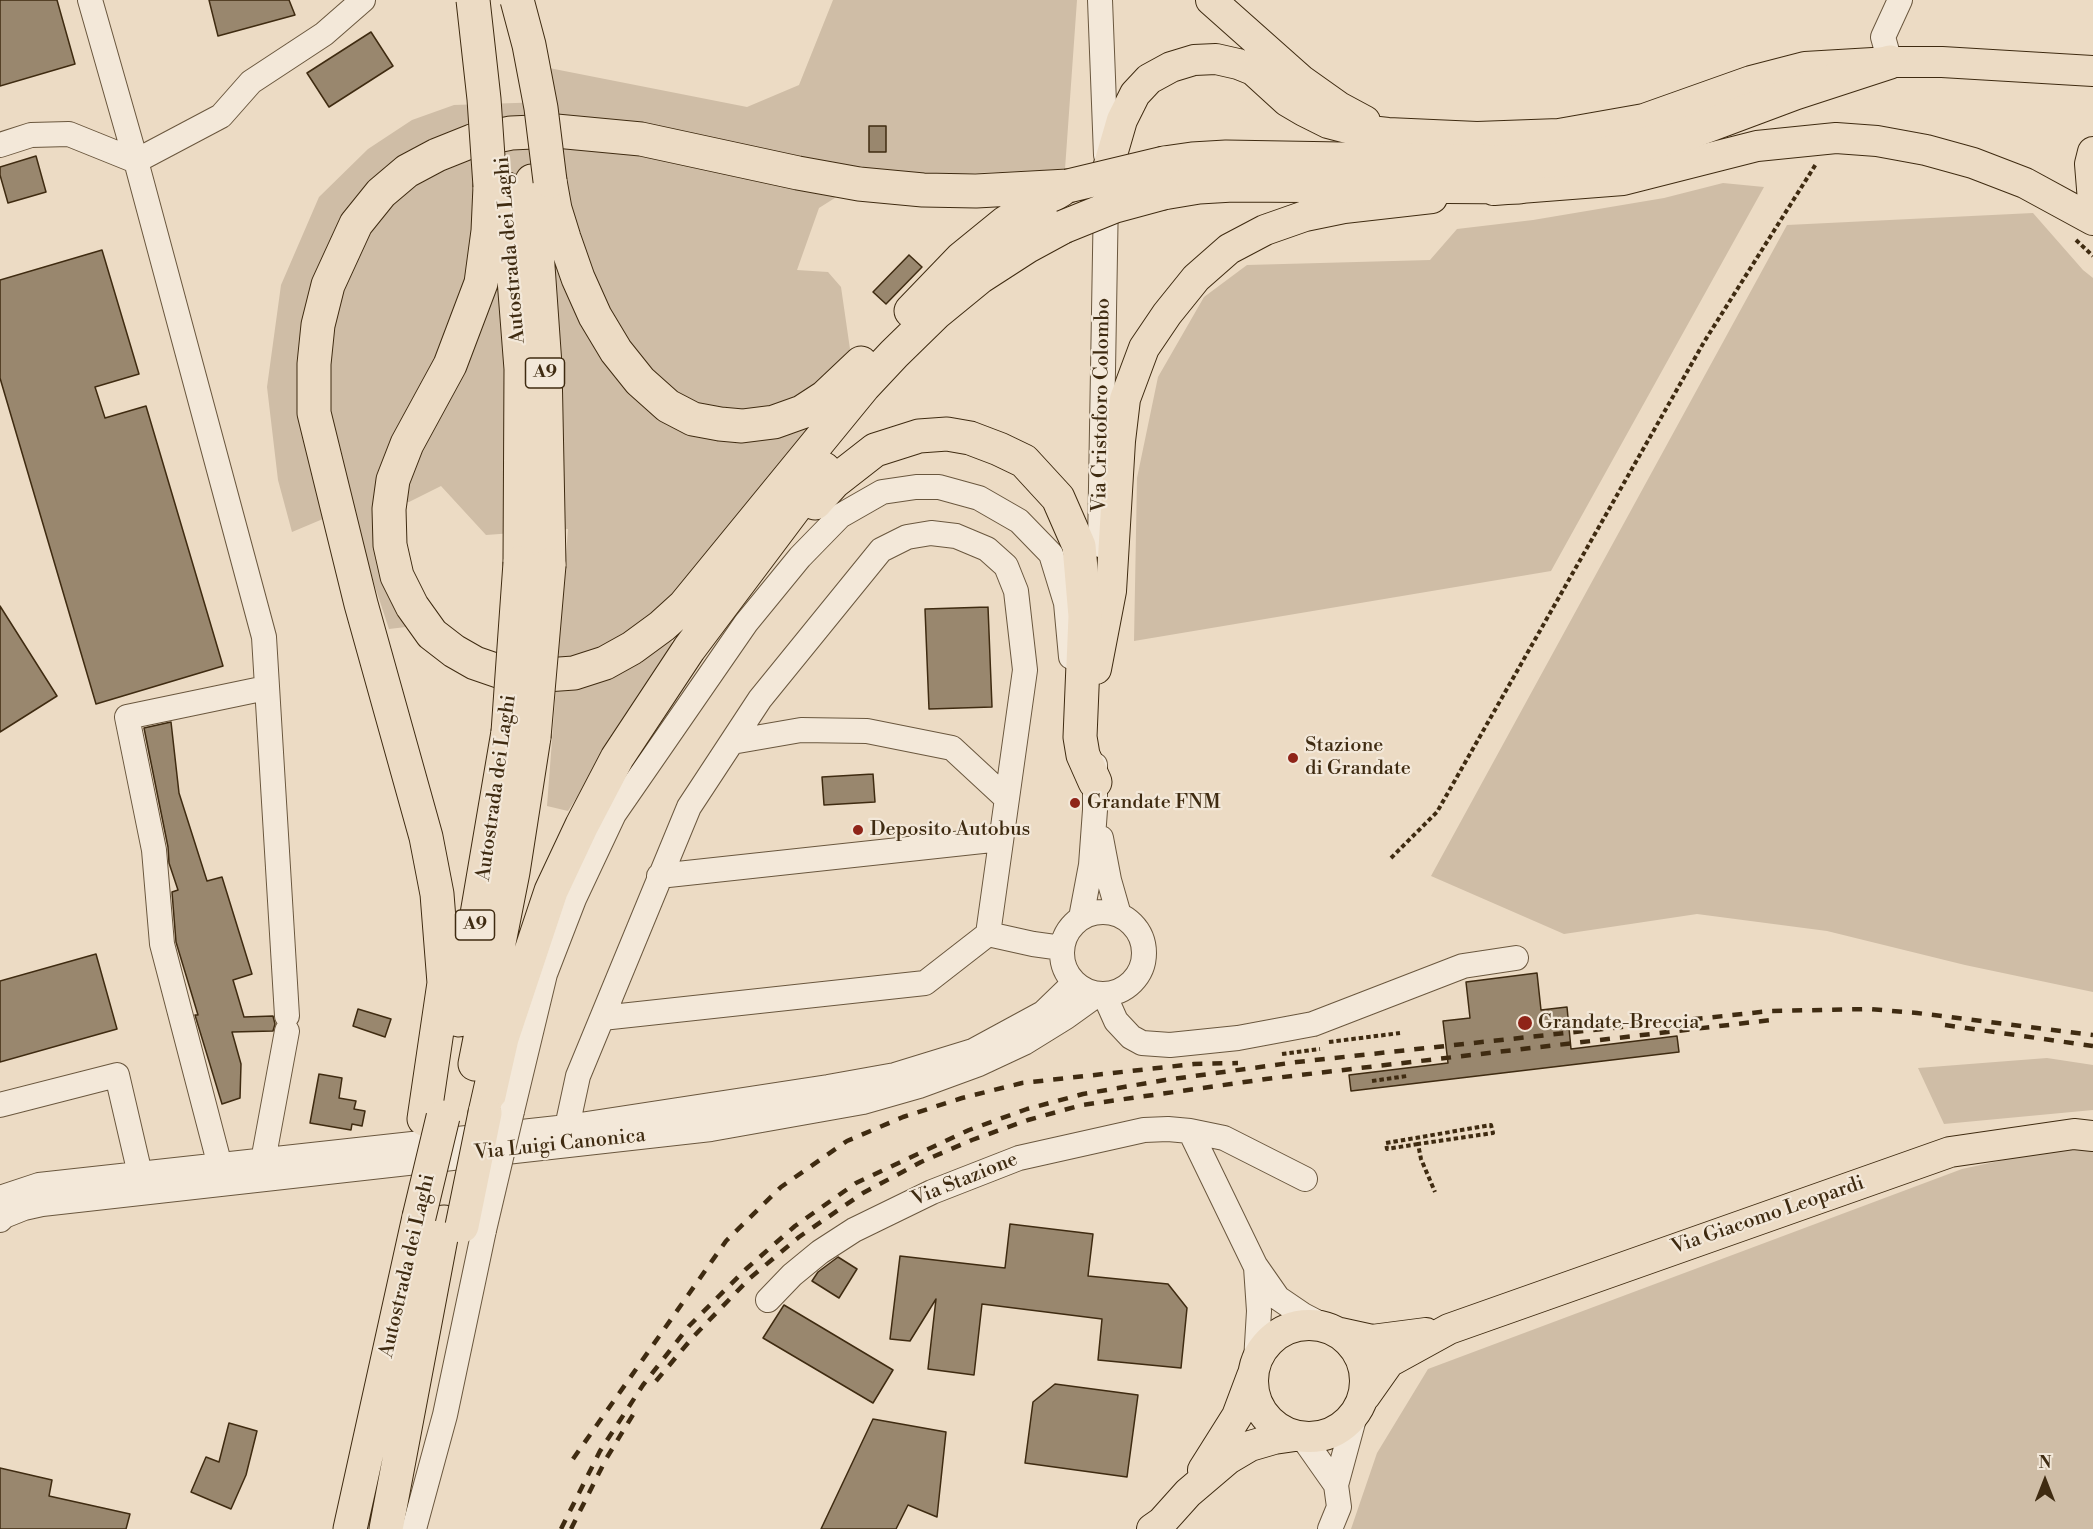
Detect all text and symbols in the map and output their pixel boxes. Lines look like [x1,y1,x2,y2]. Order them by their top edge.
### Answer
street label: Autostrada dei Laghi [491,155,531,345]
street label: Via Cristoforo Colombo [1088,298,1116,512]
road number: A9 [526,358,564,388]
street label: Autostrada dei Laghi [472,693,522,883]
place label: Stazione di Grandate [1305,734,1411,781]
marker: Stazione di Grandate [1286,751,1300,765]
place label: Grandate FNM [1087,791,1221,815]
marker: Grandate FNM [1068,796,1082,810]
place label: Deposito Autobus [870,818,1030,842]
marker: Deposito Autobus [851,823,865,837]
road number: A9 [456,910,494,940]
place label: Grandate-Breccia [1538,1011,1699,1035]
marker: Grandate-Breccia [1516,1014,1534,1032]
street label: Via Luigi Canonica [473,1124,647,1166]
street label: Via Stazione [908,1148,1022,1212]
street label: Autostrada dei Laghi [375,1172,441,1360]
street label: Via Giacomo Leopardi [1668,1172,1868,1260]
north arrow [2015,1451,2075,1511]
text: N [2039,1453,2051,1473]

